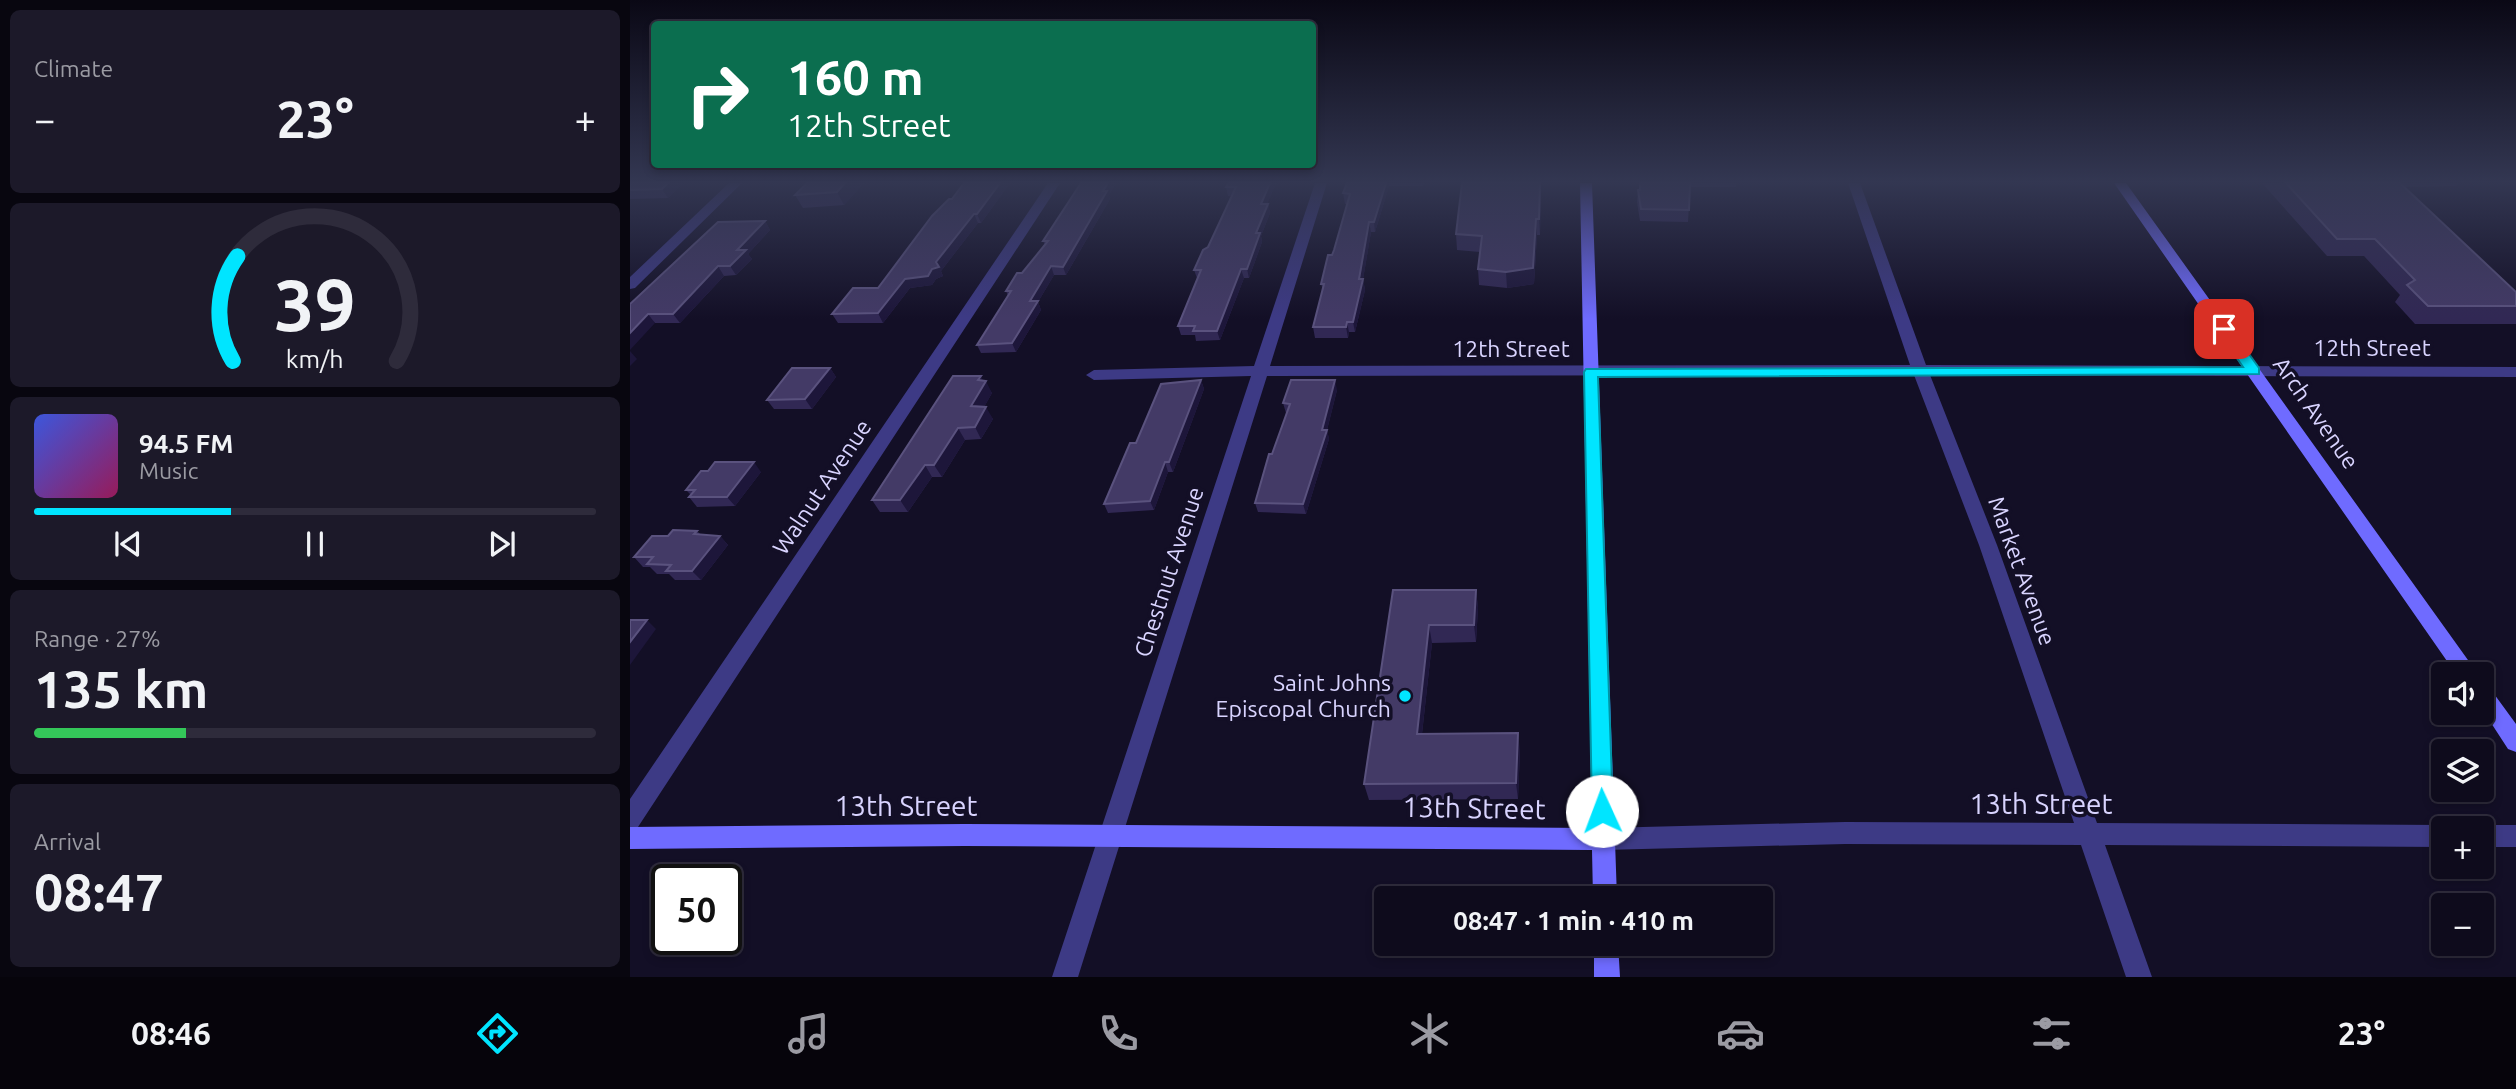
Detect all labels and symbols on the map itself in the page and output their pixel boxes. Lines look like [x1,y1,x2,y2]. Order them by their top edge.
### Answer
pin [2194,299,2254,359]
street label: 12th Street [2313,335,2431,360]
street label: 12th Street [1452,336,1570,361]
street label: Arch Avenue [2269,352,2364,473]
street label: Walnut Avenue [767,415,876,559]
street label: Chestnut Avenue [1129,484,1208,660]
street label: Market Avenue [1984,493,2061,649]
place label: Saint Johns Episcopal Church [1216,670,1391,721]
marker: Saint Johns Episcopal Church [1397,688,1413,704]
position arrow [1565,774,1639,848]
street label: 13th Street [1969,788,2113,819]
street label: 13th Street [834,790,978,821]
street label: 13th Street [1402,791,1546,824]
speed limit sign: 50 [651,864,742,955]

